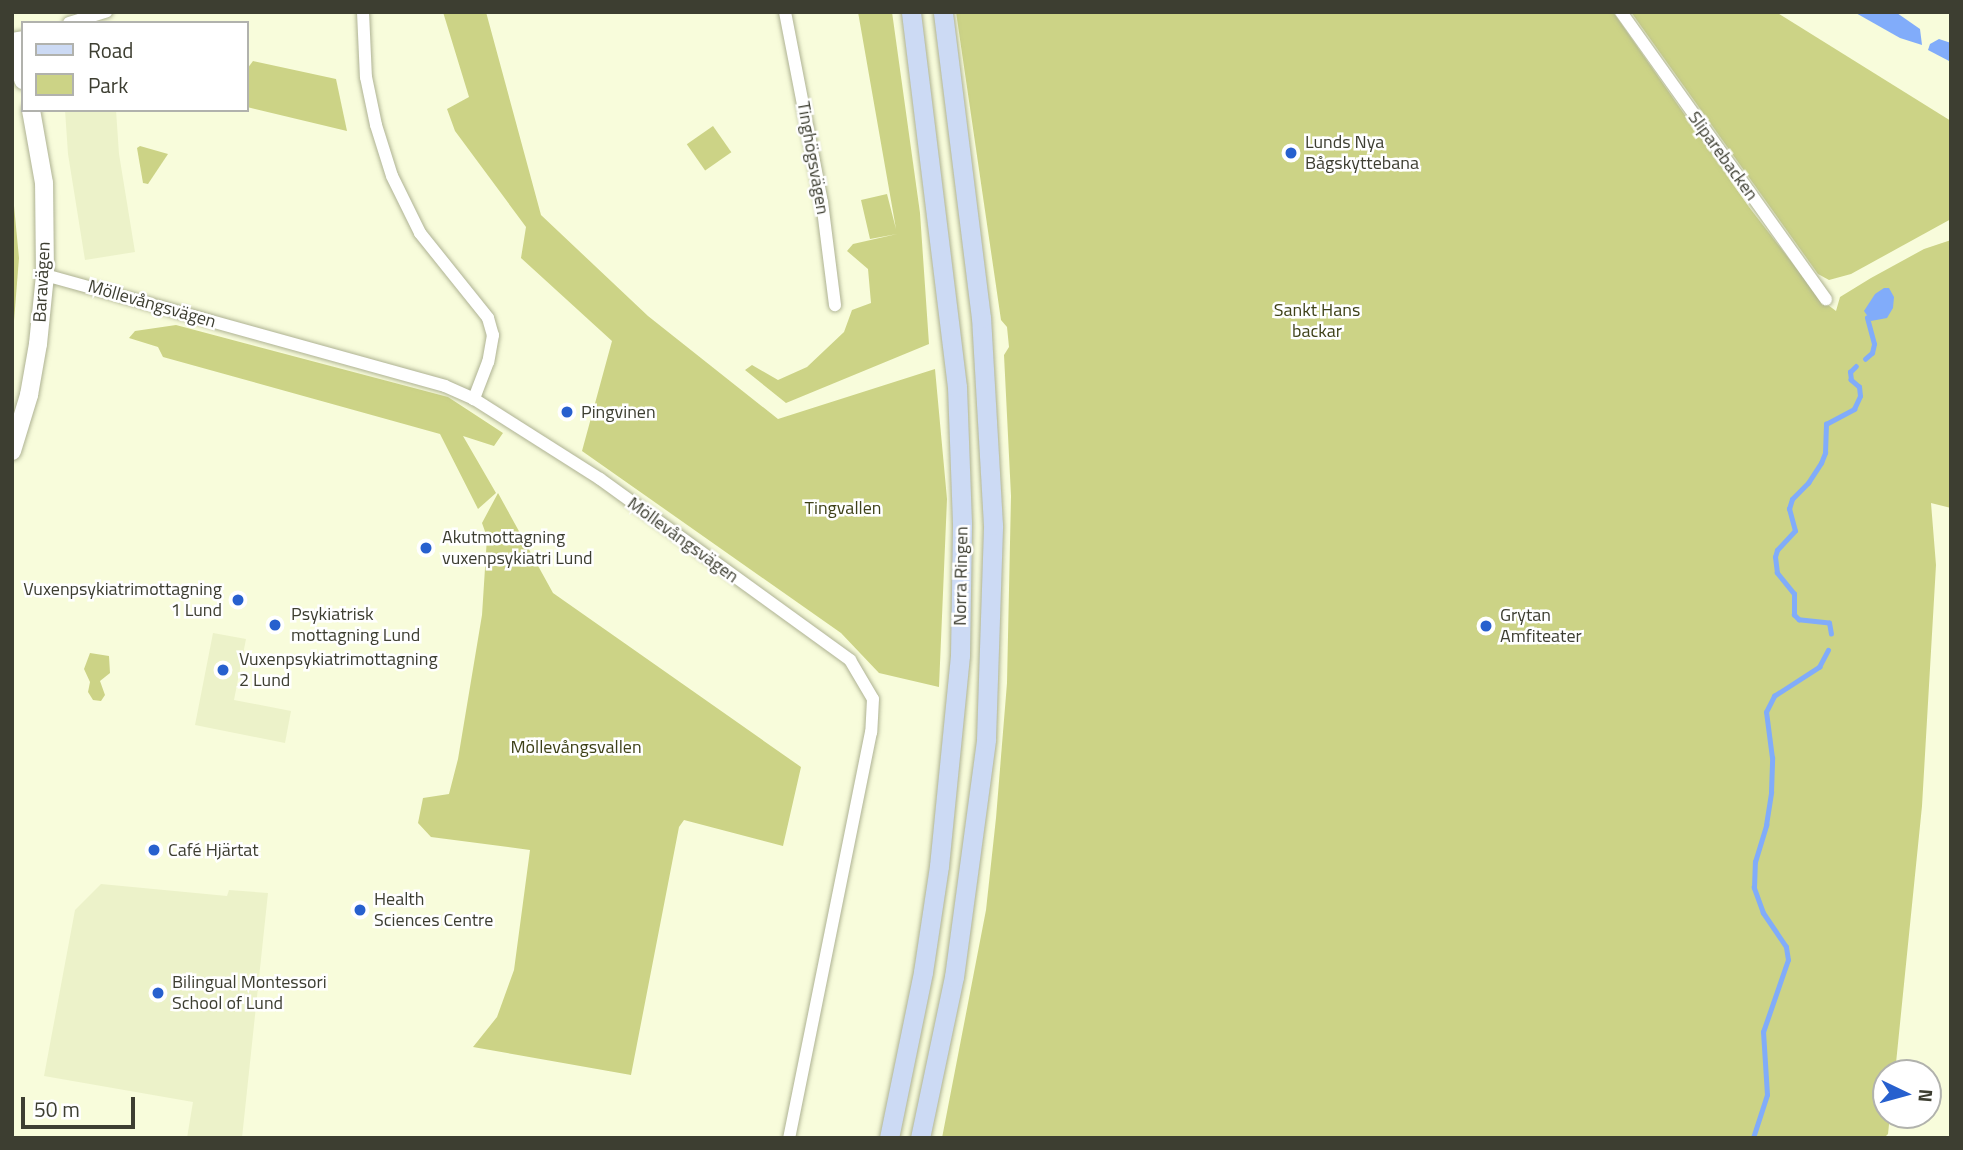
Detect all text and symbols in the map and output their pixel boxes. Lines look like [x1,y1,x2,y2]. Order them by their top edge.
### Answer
legend [21,21,248,112]
text: Road [88,34,133,66]
text: Park [88,69,128,101]
street label: Tinghögsvägen [792,100,834,216]
street label: Sliparebacken [1683,107,1763,205]
place label: Lunds Nya Bågskyttebana [1305,132,1419,174]
marker: Lunds Nya Bågskyttebana [1283,145,1299,161]
street label: Baravägen [29,241,55,323]
street label: Möllevångsvägen [86,275,218,333]
park label: Sankt Hans backar [1274,300,1360,342]
place label: Pingvinen [581,401,656,423]
marker: Pingvinen [559,404,575,420]
street label: Möllevångsvägen [623,492,743,588]
park label: Tingvallen [805,497,881,519]
street label: Norra Ringen [949,526,973,626]
place label: Akutmottagning vuxenpsykiatri Lund [442,527,593,570]
marker: Akutmottagning vuxenpsykiatri Lund [416,538,436,558]
place label: Vuxenpsykiatrimottagning 1 Lund [23,579,222,622]
marker: Vuxenpsykiatrimottagning 1 Lund [228,590,248,610]
place label: Psykiatrisk mottagning Lund [291,604,420,646]
place label: Grytan Amfiteater [1500,605,1582,648]
marker: Psykiatrisk mottagning Lund [265,615,285,635]
marker: Grytan Amfiteater [1478,618,1494,634]
place label: Vuxenpsykiatrimottagning 2 Lund [239,649,438,692]
marker: Vuxenpsykiatrimottagning 2 Lund [213,660,233,680]
park label: Möllevångsvallen [510,736,642,758]
place label: Café Hjärtat [168,839,259,861]
marker: Café Hjärtat [146,842,162,858]
place label: Health Sciences Centre [374,889,493,932]
marker: Health Sciences Centre [352,902,368,918]
place label: Bilingual Montessori School of Lund [172,972,327,1014]
marker: Bilingual Montessori School of Lund [150,985,166,1001]
north arrow [1872,1059,1942,1129]
scale bar [24,1084,138,1128]
text: N [1911,1088,1941,1104]
text: 50 m [34,1093,80,1125]

